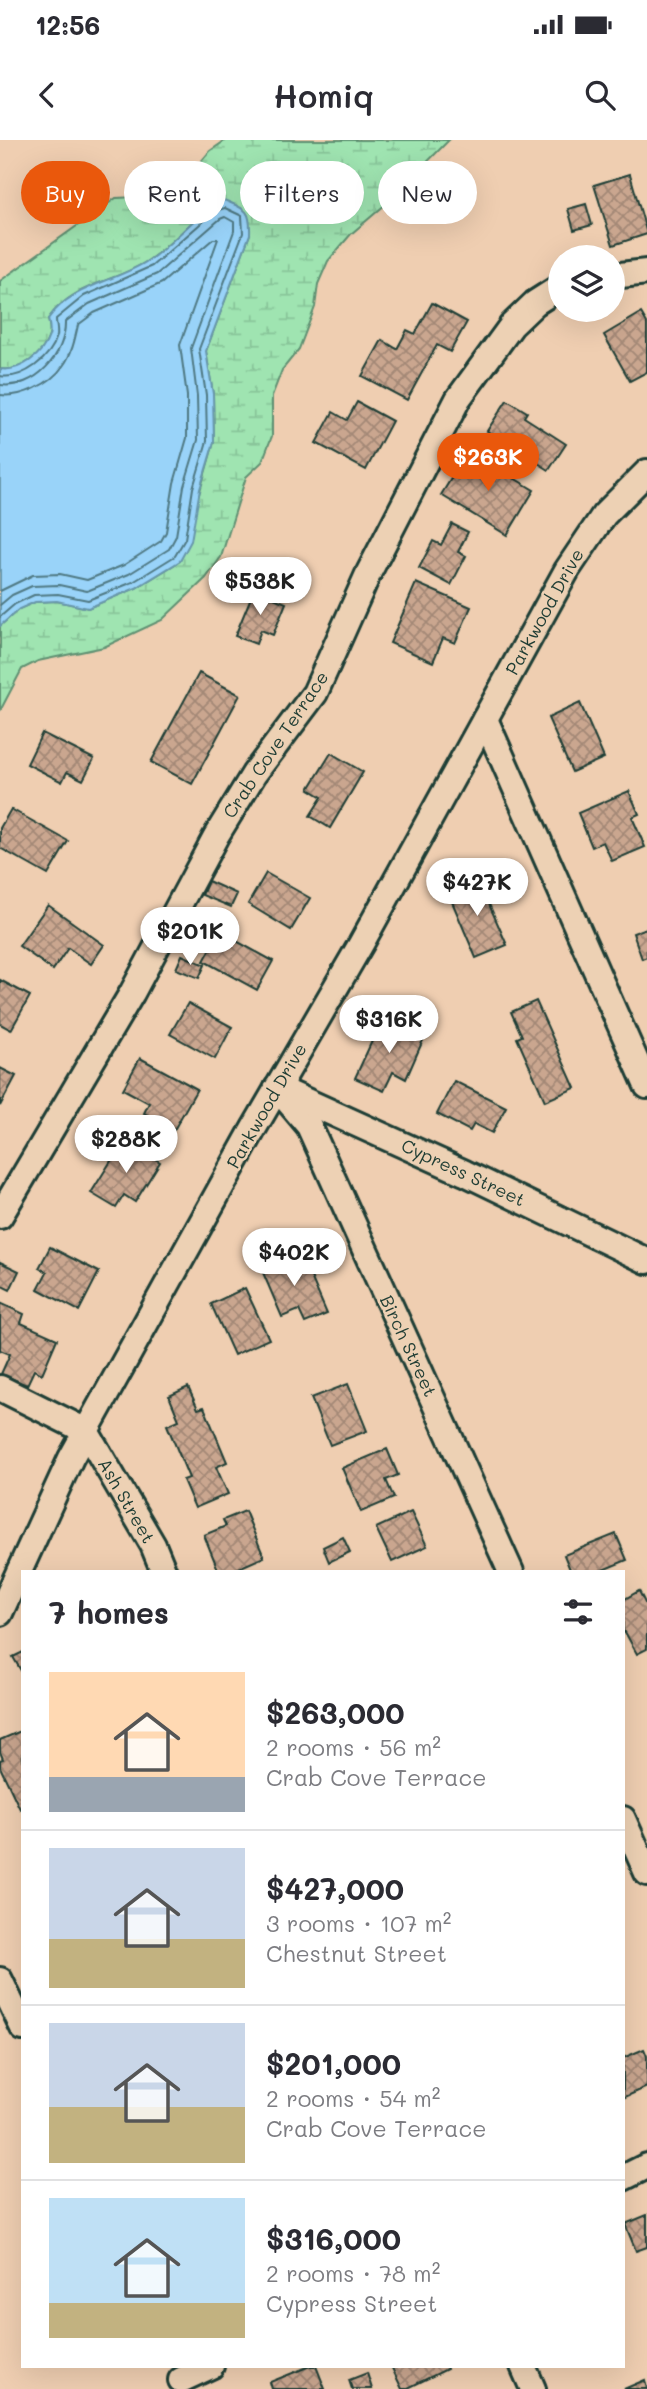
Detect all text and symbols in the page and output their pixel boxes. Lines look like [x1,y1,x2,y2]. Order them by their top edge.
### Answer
text: 12:56 [35,8,100,42]
text: Homiq [273,74,374,116]
icon: back [28,76,66,114]
icon: search [581,76,619,114]
chip: Buy [21,161,110,224]
chip: Rent [124,161,226,224]
chip: Filters [240,161,364,224]
chip: New [378,161,477,224]
map controls [548,245,625,322]
button: layers [548,245,625,322]
pin: $263K [439,434,537,493]
text: $263K [453,441,523,471]
street label: Parkwood Drive [499,544,589,679]
pin: $538K [211,558,309,617]
text: $538K [225,565,295,595]
street label: Crab Cove Terrace [217,666,333,823]
pin: $427K [428,858,526,918]
text: $427K [442,866,512,896]
pin: $201K [141,908,239,967]
text: $201K [156,915,224,945]
pin: $316K [340,996,438,1055]
text: $316K [355,1003,423,1033]
street label: Parkwood Drive [221,1038,312,1173]
pin: $288K [77,1116,175,1175]
text: $288K [91,1123,161,1153]
street label: Cypress Street [398,1133,529,1211]
pin: $402K [245,1228,343,1288]
text: $402K [258,1236,330,1266]
street label: Birch Street [375,1291,443,1400]
street label: Ash Street [93,1454,161,1547]
text: 7 homes [49,1592,169,1632]
icon: filters [559,1593,597,1631]
text: $263,000 [266,1692,405,1732]
icon: home [105,1700,189,1784]
text: 2 rooms · 56 m² [266,1732,441,1762]
text: Crab Cove Terrace [266,1762,486,1792]
text: $427,000 [266,1868,404,1908]
icon: home [105,1876,189,1960]
text: 3 rooms · 107 m² [266,1908,452,1938]
text: Chestnut Street [266,1938,447,1968]
text: $201,000 [266,2043,401,2083]
icon: home [105,2051,189,2135]
text: 2 rooms · 54 m² [266,2083,441,2113]
text: Crab Cove Terrace [266,2113,486,2143]
text: $316,000 [266,2218,401,2258]
icon: home [105,2226,189,2310]
text: 2 rooms · 78 m² [266,2258,440,2288]
text: Cypress Street [266,2288,437,2318]

